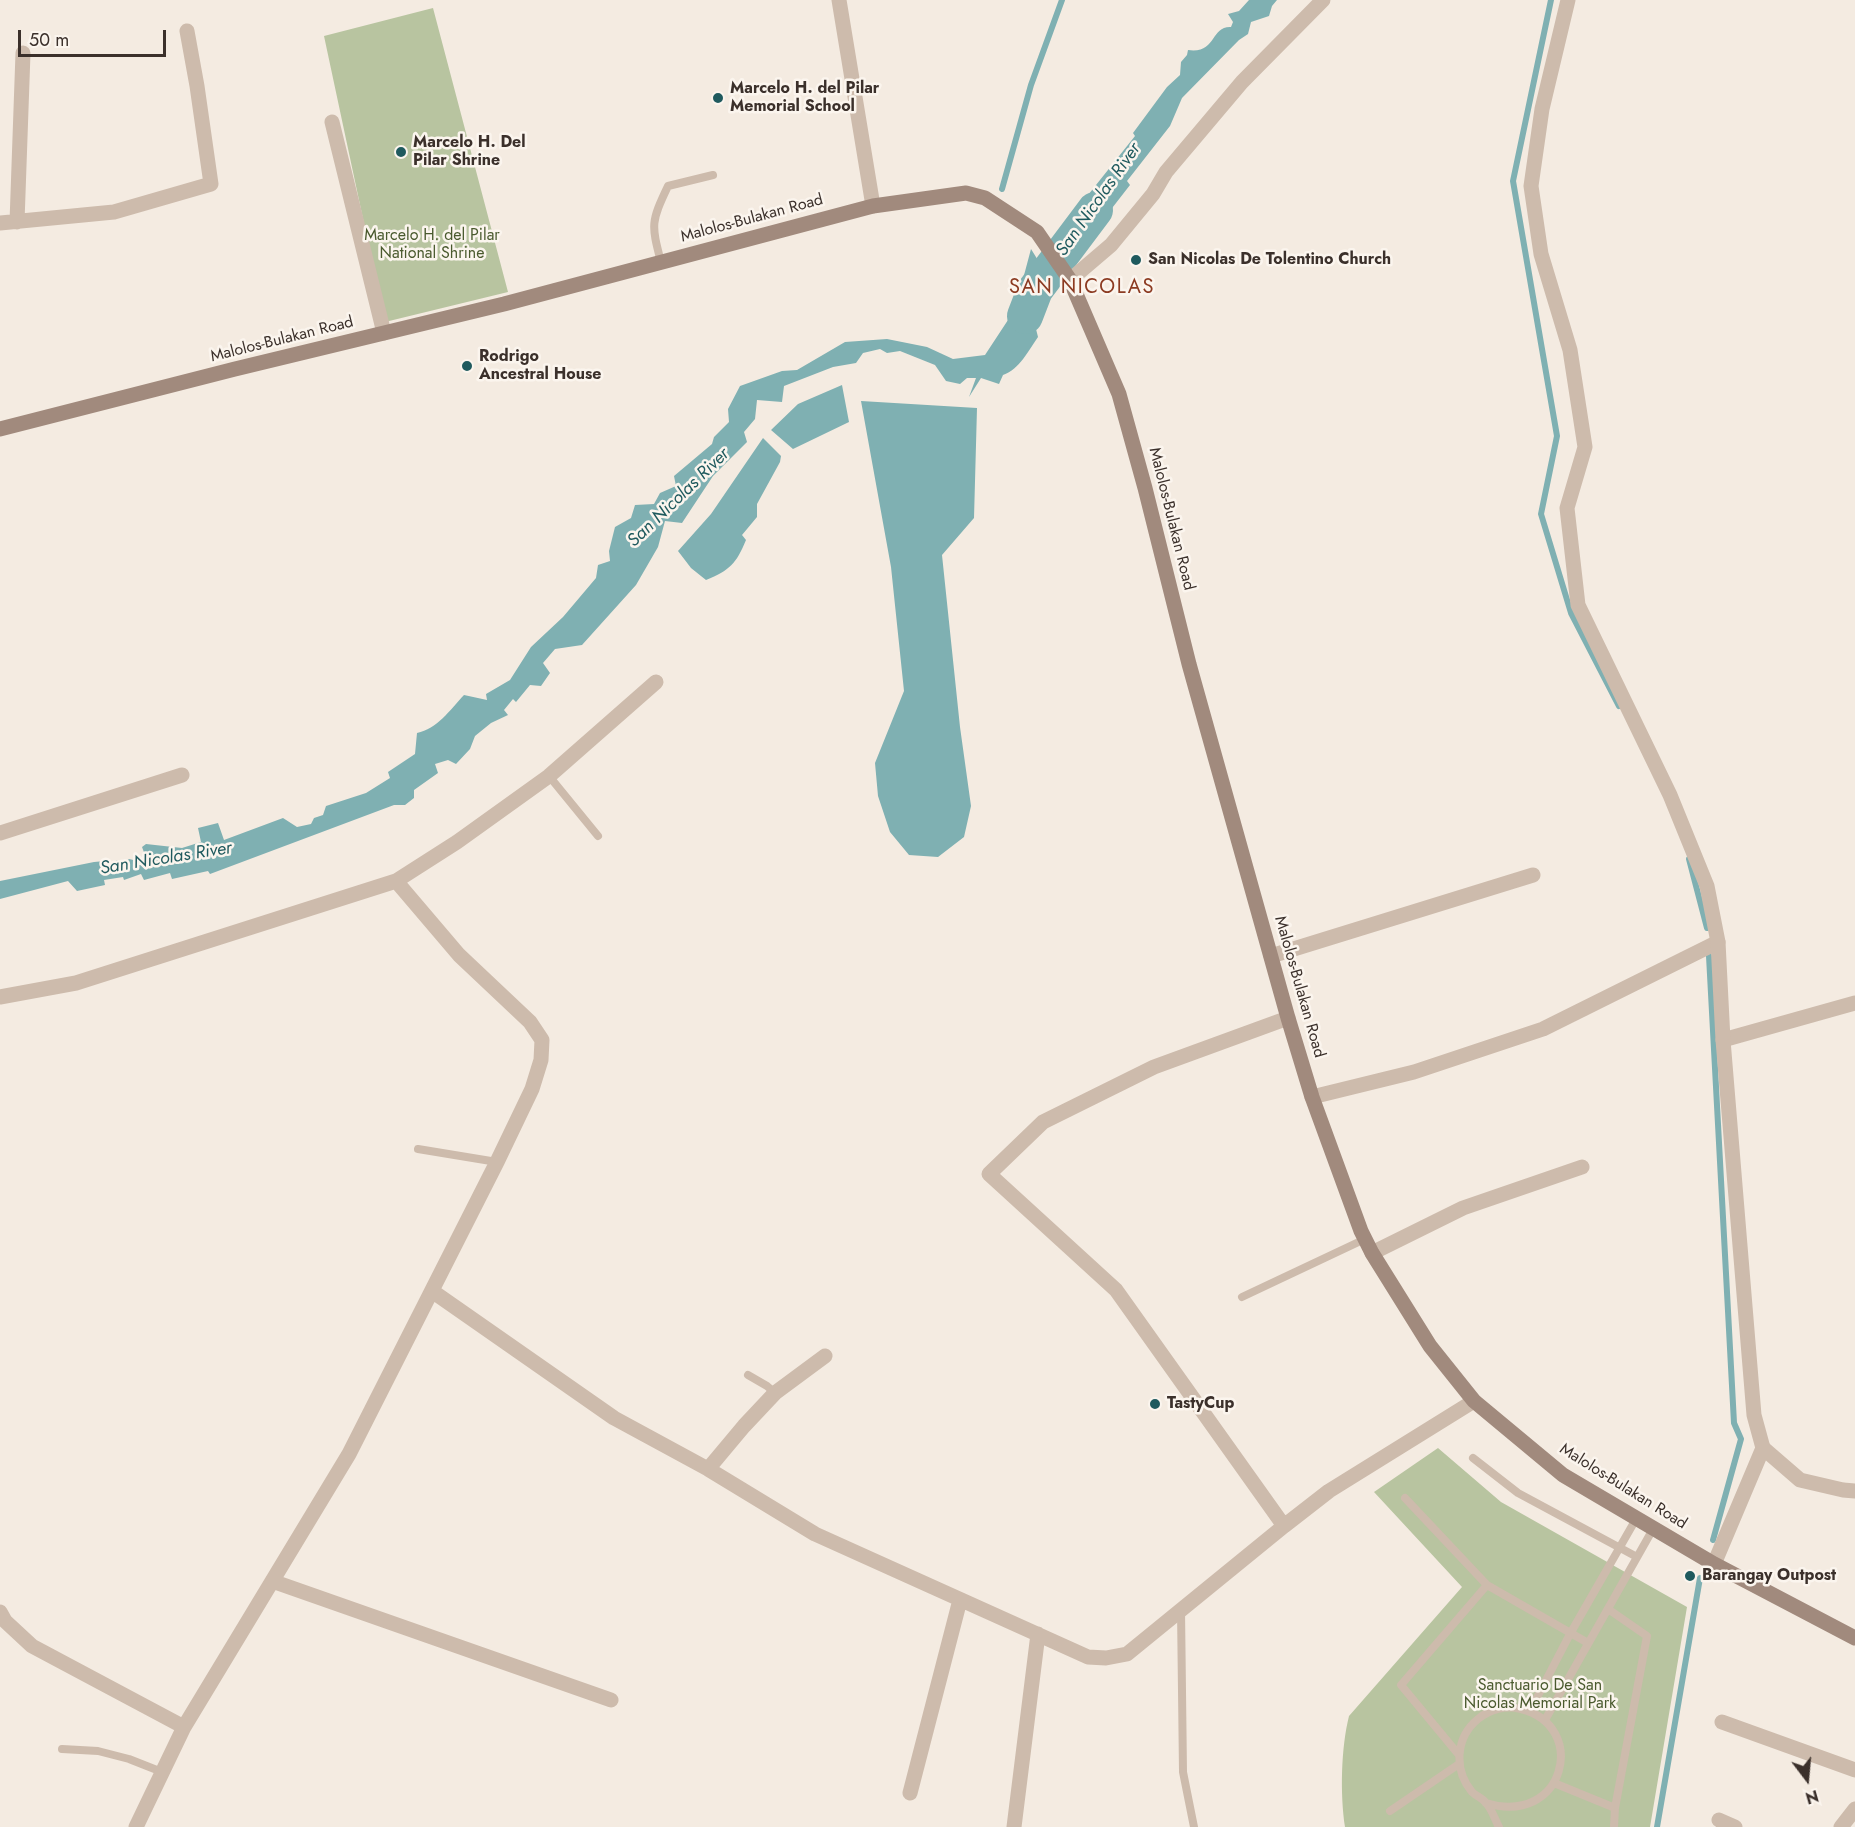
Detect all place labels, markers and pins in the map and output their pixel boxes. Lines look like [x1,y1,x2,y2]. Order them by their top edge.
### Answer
place label: Marcelo H. del Pilar Memorial School [730,79,879,117]
marker: Marcelo H. del Pilar Memorial School [711,91,725,105]
place label: Marcelo H. Del Pilar Shrine [413,133,526,171]
marker: Marcelo H. Del Pilar Shrine [394,145,408,159]
place label: San Nicolas De Tolentino Church [1148,250,1391,270]
marker: San Nicolas De Tolentino Church [1129,253,1143,267]
place label: Rodrigo Ancestral House [479,347,601,385]
marker: Rodrigo Ancestral House [460,359,474,373]
place label: TastyCup [1167,1394,1234,1414]
marker: TastyCup [1148,1397,1162,1411]
place label: Barangay Outpost [1702,1566,1836,1586]
marker: Barangay Outpost [1683,1569,1697,1583]

